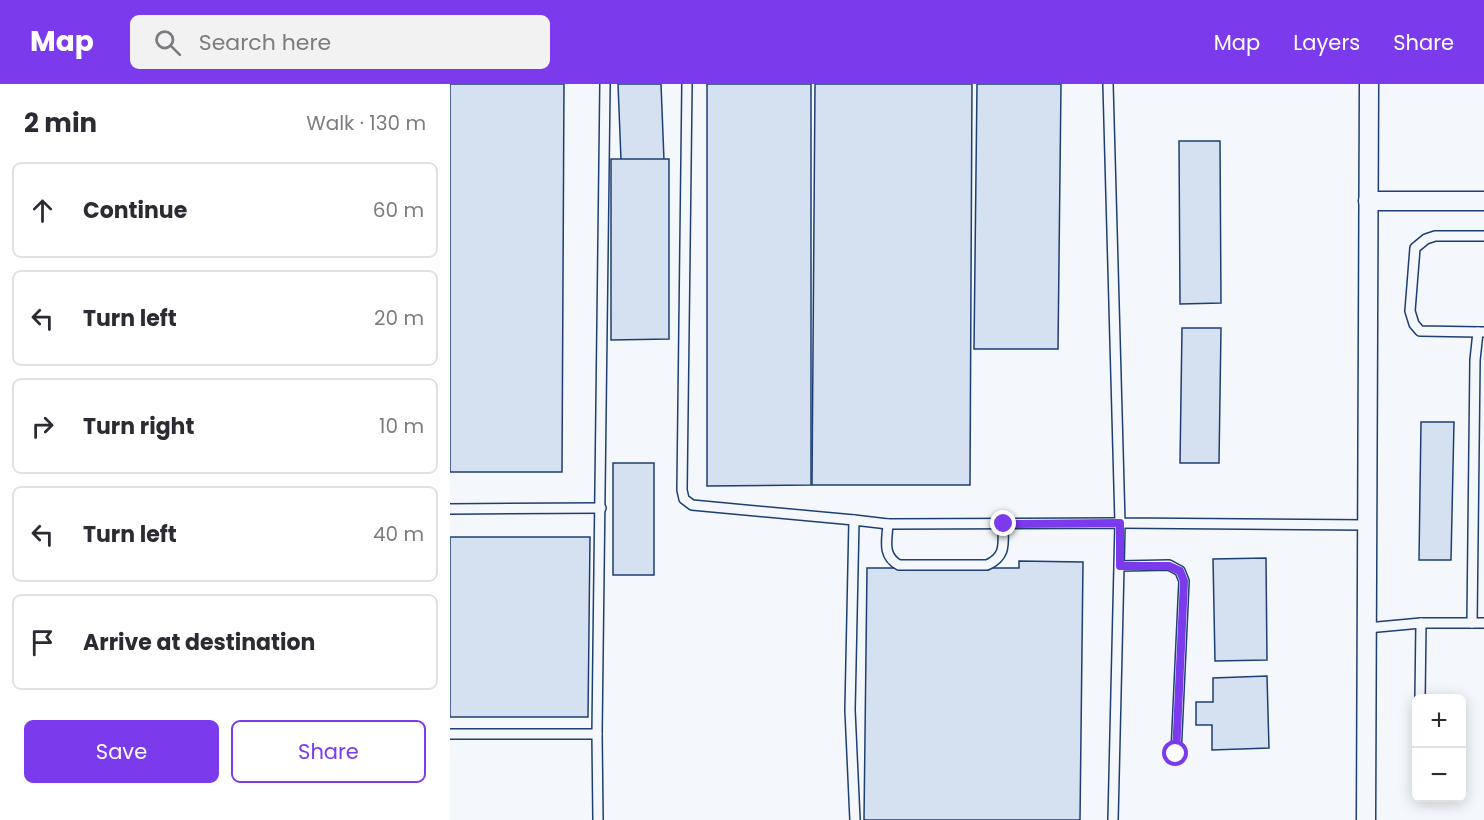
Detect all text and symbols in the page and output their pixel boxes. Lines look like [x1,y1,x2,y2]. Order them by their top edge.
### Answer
search box [130,15,550,69]
text: Map [30,22,94,61]
icon: search [151,26,184,59]
text: Search here [199,27,331,58]
text: Map [1214,28,1260,57]
text: Layers [1293,28,1360,57]
text: Share [1393,28,1454,57]
text: 2 min [24,105,97,141]
text: Walk · 130 m [306,109,426,137]
icon: ahead [26,194,59,227]
text: Continue [83,195,187,226]
text: 60 m [373,196,424,224]
icon: left [26,302,59,335]
text: Turn left [83,303,177,334]
text: 20 m [374,304,424,332]
icon: right [26,410,59,443]
text: Turn right [83,411,194,442]
text: 10 m [379,412,424,440]
route end [990,510,1016,536]
icon: left [26,518,59,551]
text: Turn left [83,519,177,550]
text: 40 m [373,520,424,548]
icon: arrive [26,626,59,659]
text: Arrive at destination [83,627,315,658]
map controls [1412,694,1466,802]
button: + [1412,694,1466,748]
button: Save [24,720,219,783]
button: Share [231,720,426,783]
route start [1162,740,1188,766]
button: − [1412,748,1466,802]

